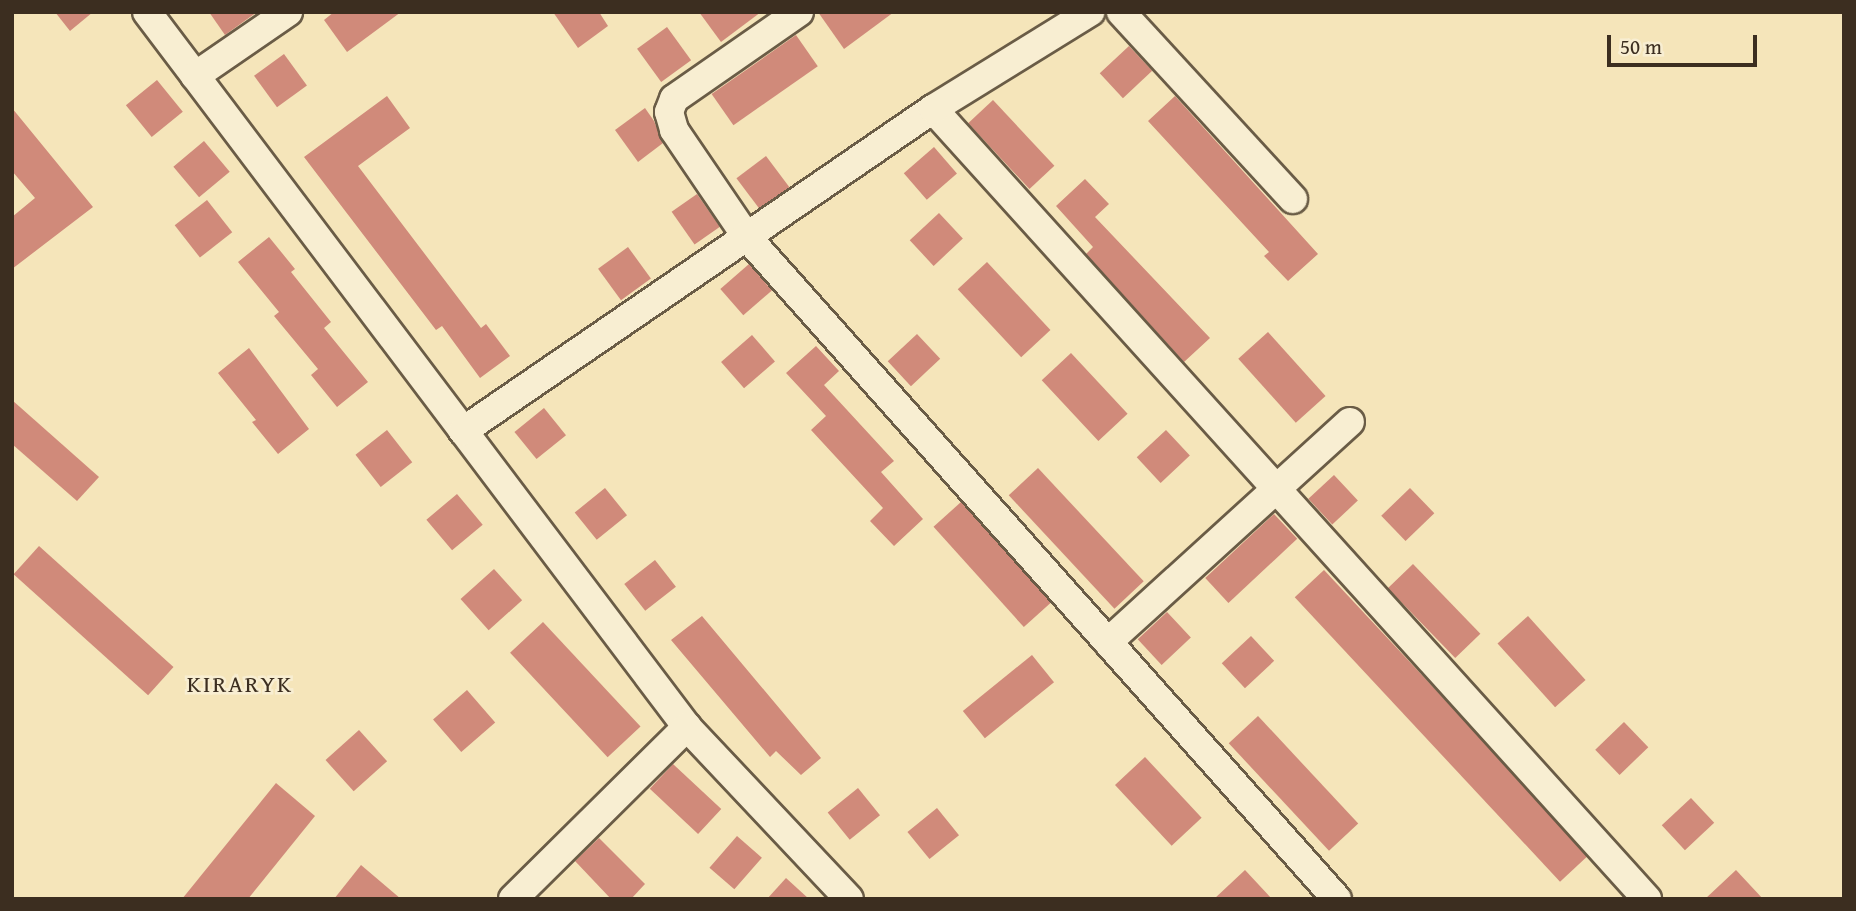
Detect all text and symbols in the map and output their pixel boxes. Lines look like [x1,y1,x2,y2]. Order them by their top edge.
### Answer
scale bar [1611,21,1762,65]
text: 50 m [1620,31,1662,62]
district label: KIRARYK [188,670,292,698]

